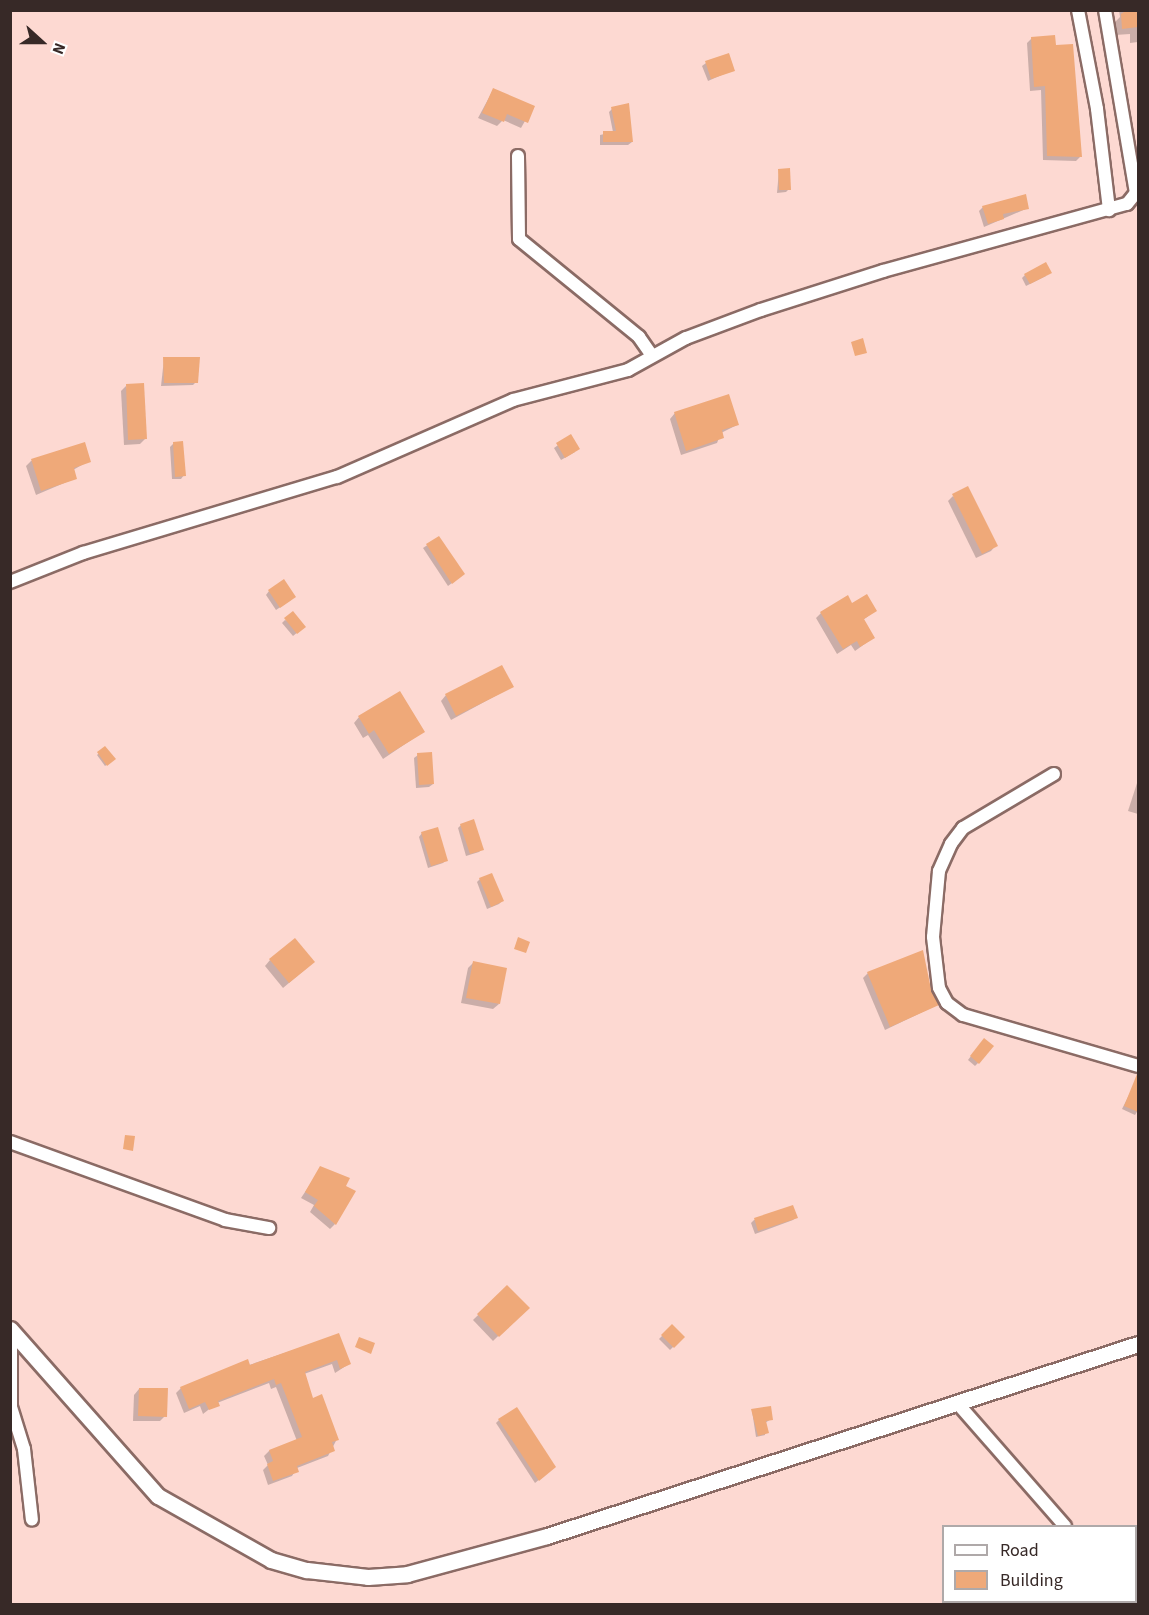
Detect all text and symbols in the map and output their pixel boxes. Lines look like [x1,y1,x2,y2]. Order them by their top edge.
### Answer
north arrow [12,12,72,72]
text: N [47,40,71,57]
legend [942,1525,1137,1603]
text: Road [1000,1538,1039,1563]
text: Building [1000,1568,1063,1593]

